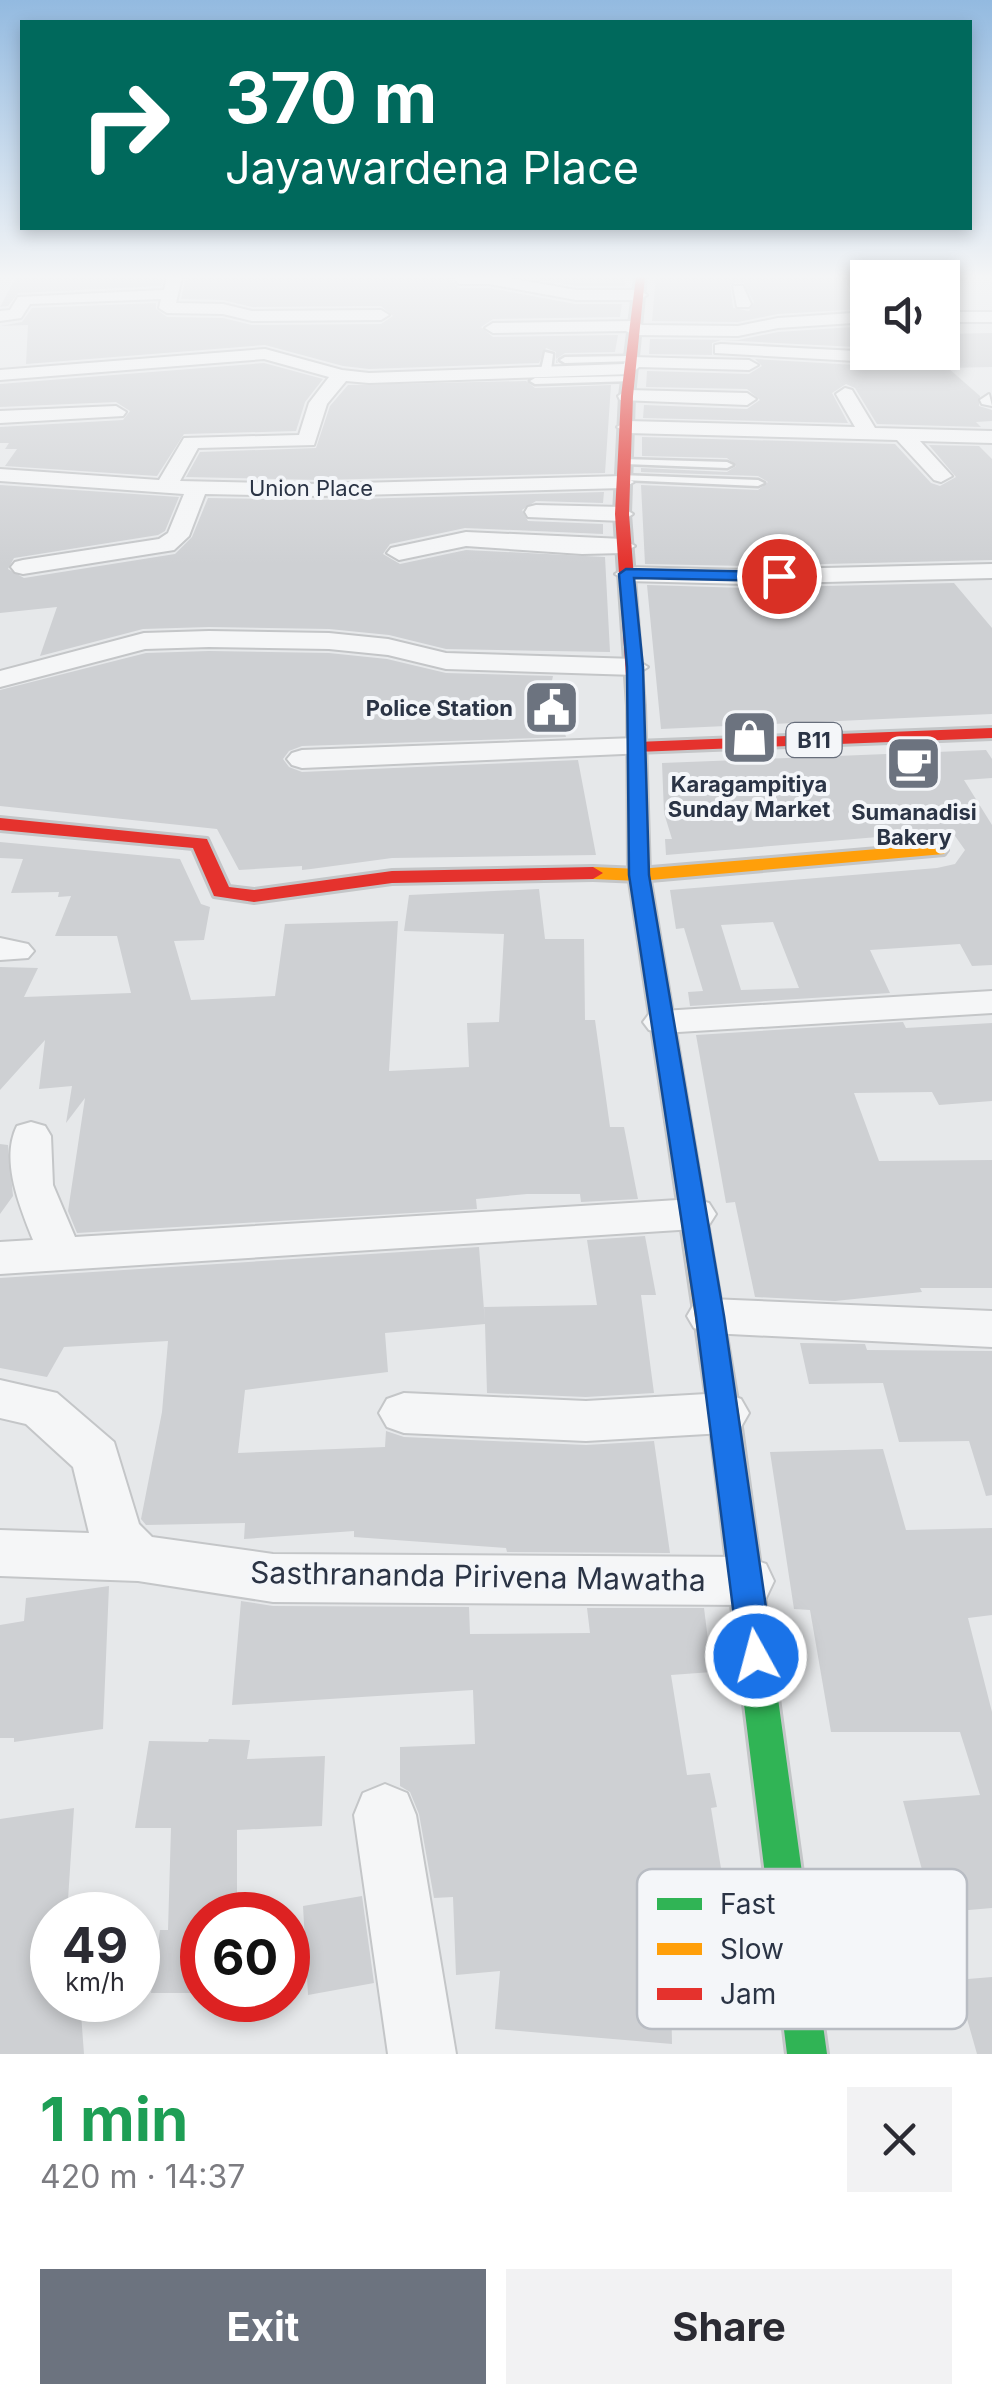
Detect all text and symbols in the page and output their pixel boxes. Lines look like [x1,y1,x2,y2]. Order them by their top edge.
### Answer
text: 370 m [225,55,437,140]
icon: right [60,60,190,190]
text: Jayawardena Place [225,140,639,195]
map controls [850,260,960,370]
button: sound [850,260,960,370]
street label: Union Place [249,475,373,501]
pin [737,534,822,619]
icon: arrive [752,549,807,604]
public building icon: Police Station [522,678,582,738]
place label: Police Station [366,695,513,721]
shop icon: Karagampitiya Sunday Market [719,707,779,767]
road number: B11 [786,723,842,757]
cafe icon: Sumanadisi Bakery [884,734,944,794]
place label: Karagampitiya Sunday Market [668,771,830,822]
place label: Sumanadisi Bakery [851,799,977,850]
street label: Sasthrananda Pirivena Mawatha [250,1554,706,1598]
position arrow [704,1604,808,1708]
legend [637,1869,967,2029]
text: Fast [720,1887,776,1921]
speed limit sign: 60 [180,1892,310,2022]
text: 49 [62,1915,128,1975]
text: Slow [720,1932,784,1966]
text: km/h [65,1967,125,1997]
text: Jam [720,1977,776,2011]
text: 1 min [40,2083,188,2155]
button: close [847,2087,952,2192]
text: 420 m · 14:37 [40,2157,245,2196]
button: Exit [40,2269,486,2384]
button: Share [506,2269,952,2384]

